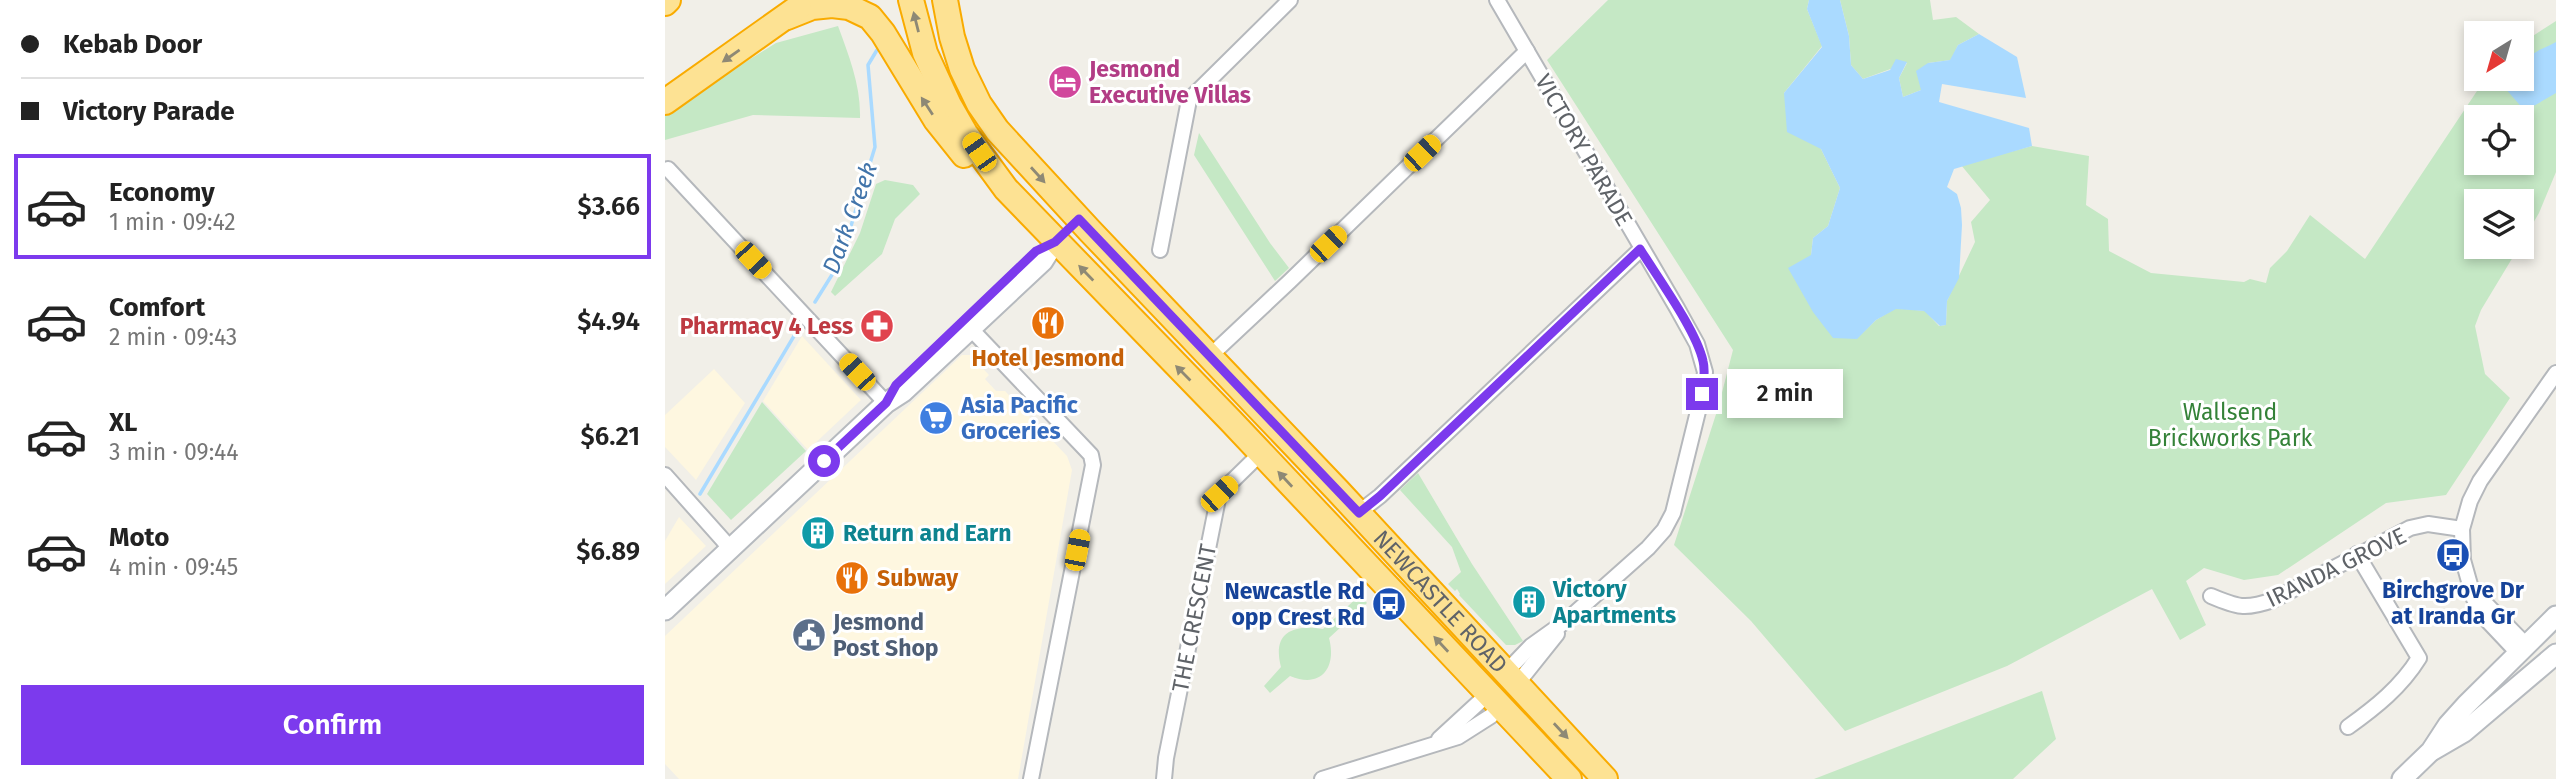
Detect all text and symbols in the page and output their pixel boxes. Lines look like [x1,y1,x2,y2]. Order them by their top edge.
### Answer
one-way arrow [910,11,921,33]
north arrow [2464,21,2534,91]
map controls [2464,21,2534,259]
text: Kebab Door [63,29,202,60]
one-way arrow [722,48,740,62]
place label: Jesmond Executive Villas [1088,55,1251,109]
hotel icon: Jesmond Executive Villas [1046,63,1084,101]
street label: VICTORY PARADE [1529,69,1639,231]
text: Victory Parade [63,96,235,127]
one-way arrow [920,97,934,115]
button: locate [2464,105,2534,175]
car [959,129,1000,175]
car [1400,131,1445,175]
water label: Dark Creek [817,158,883,278]
one-way arrow [1030,166,1046,184]
icon: car [25,175,88,238]
text: Economy [109,177,215,208]
button: layers [2464,189,2534,259]
text: $3.66 [578,191,640,222]
text: 1 min · 09:42 [109,208,236,236]
car [1306,222,1351,266]
car [731,237,776,283]
one-way arrow [1079,265,1095,282]
icon: car [25,290,88,353]
text: Comfort [109,292,205,323]
restaurant icon: Hotel Jesmond [1029,304,1067,342]
text: $4.94 [577,306,640,337]
pharmacy icon: Pharmacy 4 Less [858,307,896,345]
place label: Pharmacy 4 Less [680,312,853,340]
text: 2 min · 09:43 [109,323,237,351]
place label: Hotel Jesmond [971,344,1125,372]
car [835,349,880,395]
one-way arrow [1176,365,1192,382]
callout: 2 min [1727,370,1842,418]
route end [1686,378,1718,410]
text: 2 min [1757,379,1813,407]
place label: Asia Pacific Groceries [960,391,1078,445]
park label: Wallsend Brickworks Park [2148,398,2313,452]
supermarket icon: Asia Pacific Groceries [917,399,955,437]
icon: car [25,405,88,468]
text: XL [109,407,137,438]
text: $6.21 [581,421,640,452]
text: 3 min · 09:44 [109,438,239,466]
route start [808,445,840,477]
one-way arrow [1277,470,1293,487]
car [1197,472,1242,516]
building icon: Return and Earn [799,514,837,552]
place label: Return and Earn [843,519,1012,547]
icon: car [25,520,88,583]
street label: IRANDA GROVE [2261,521,2411,613]
text: Moto [109,522,169,553]
street label: NEWCASTLE ROAD [1368,524,1513,679]
car [1063,527,1092,573]
text: $6.89 [576,536,640,567]
bus stop icon: Birchgrove Dr at Iranda Gr [2434,536,2472,574]
street label: THE CRESCENT [1166,542,1222,694]
text: 4 min · 09:45 [109,553,238,581]
restaurant icon: Subway [833,559,871,597]
place label: Subway [877,564,959,592]
place label: Victory Apartments [1552,575,1676,629]
place label: Birchgrove Dr at Iranda Gr [2382,576,2525,630]
place label: Newcastle Rd opp Crest Rd [1224,577,1365,631]
building icon: Victory Apartments [1510,583,1548,621]
bus stop icon: Newcastle Rd opp Crest Rd [1370,585,1408,623]
place label: Jesmond Post Shop [832,608,939,662]
public building icon: Jesmond Post Shop [790,616,828,654]
one-way arrow [1434,636,1450,653]
button: Confirm [21,685,644,765]
one-way arrow [1553,722,1569,740]

